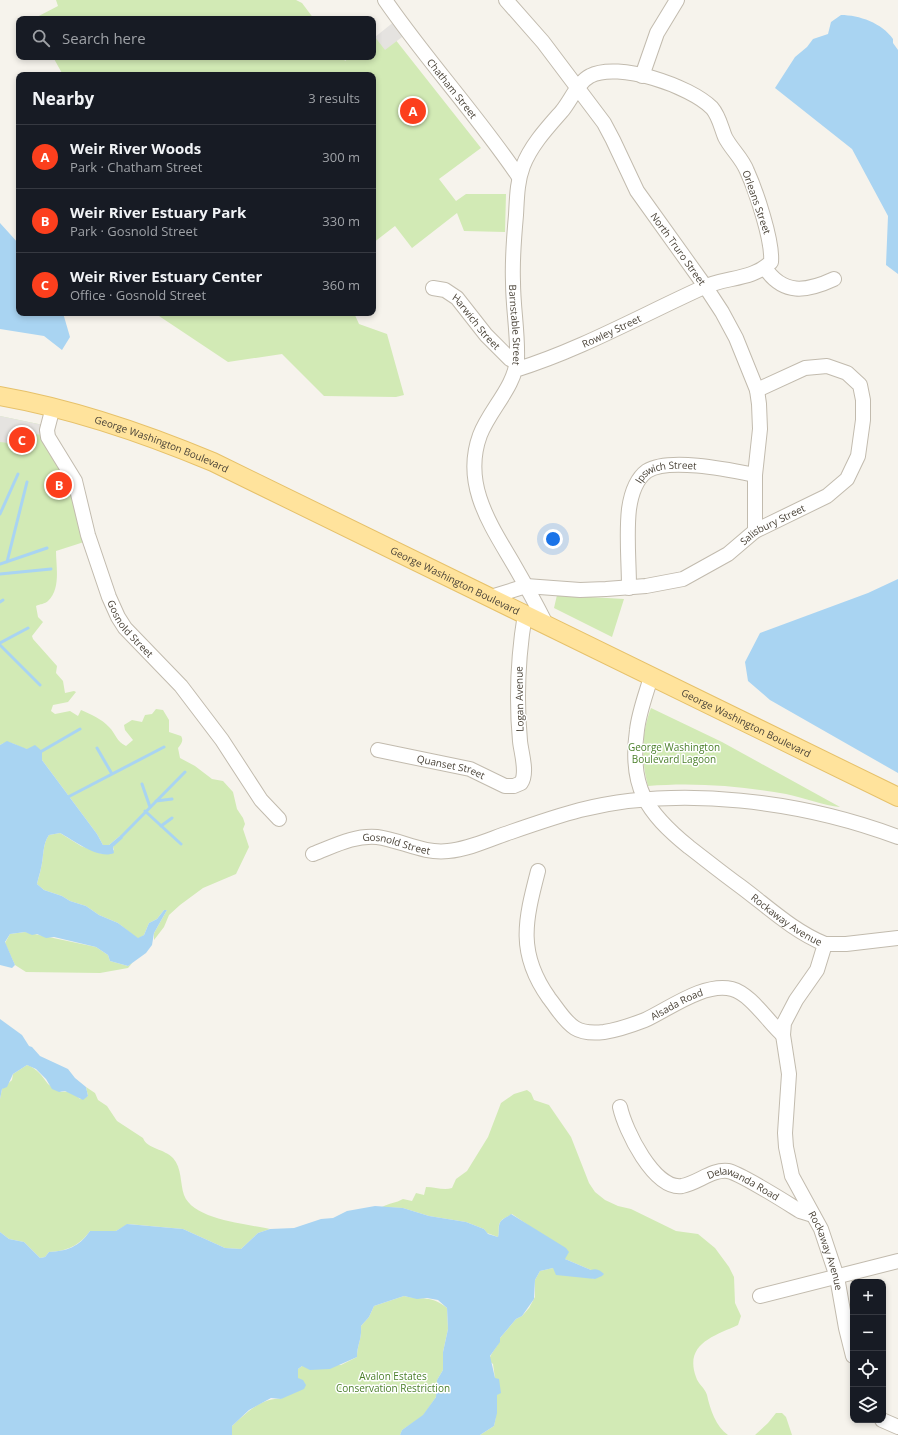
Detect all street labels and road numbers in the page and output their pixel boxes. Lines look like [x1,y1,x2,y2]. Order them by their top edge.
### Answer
street label: Chatham Street [424,55,481,122]
street label: Orleans Street [739,168,775,236]
street label: North Truro Street [647,210,709,288]
street label: Barnstable Street [506,284,524,367]
street label: Harwich Street [450,290,504,353]
street label: Rowley Street [580,311,644,351]
street label: George Washington Boulevard [93,412,231,476]
street label: Ipswich Street [631,458,698,486]
street label: Salisbury Street [737,501,808,548]
street label: George Washington Boulevard [388,543,522,618]
street label: Gosnold Street [104,598,157,661]
street label: Logan Avenue [511,666,527,732]
street label: George Washington Boulevard [679,685,813,760]
street label: Quanset Street [416,751,488,783]
street label: Gosnold Street [362,830,432,858]
street label: Rockaway Avenue [748,890,825,949]
street label: Alsada Road [648,985,705,1023]
street label: Delawanda Road [705,1164,782,1204]
street label: Rockaway Avenue [805,1208,846,1292]

